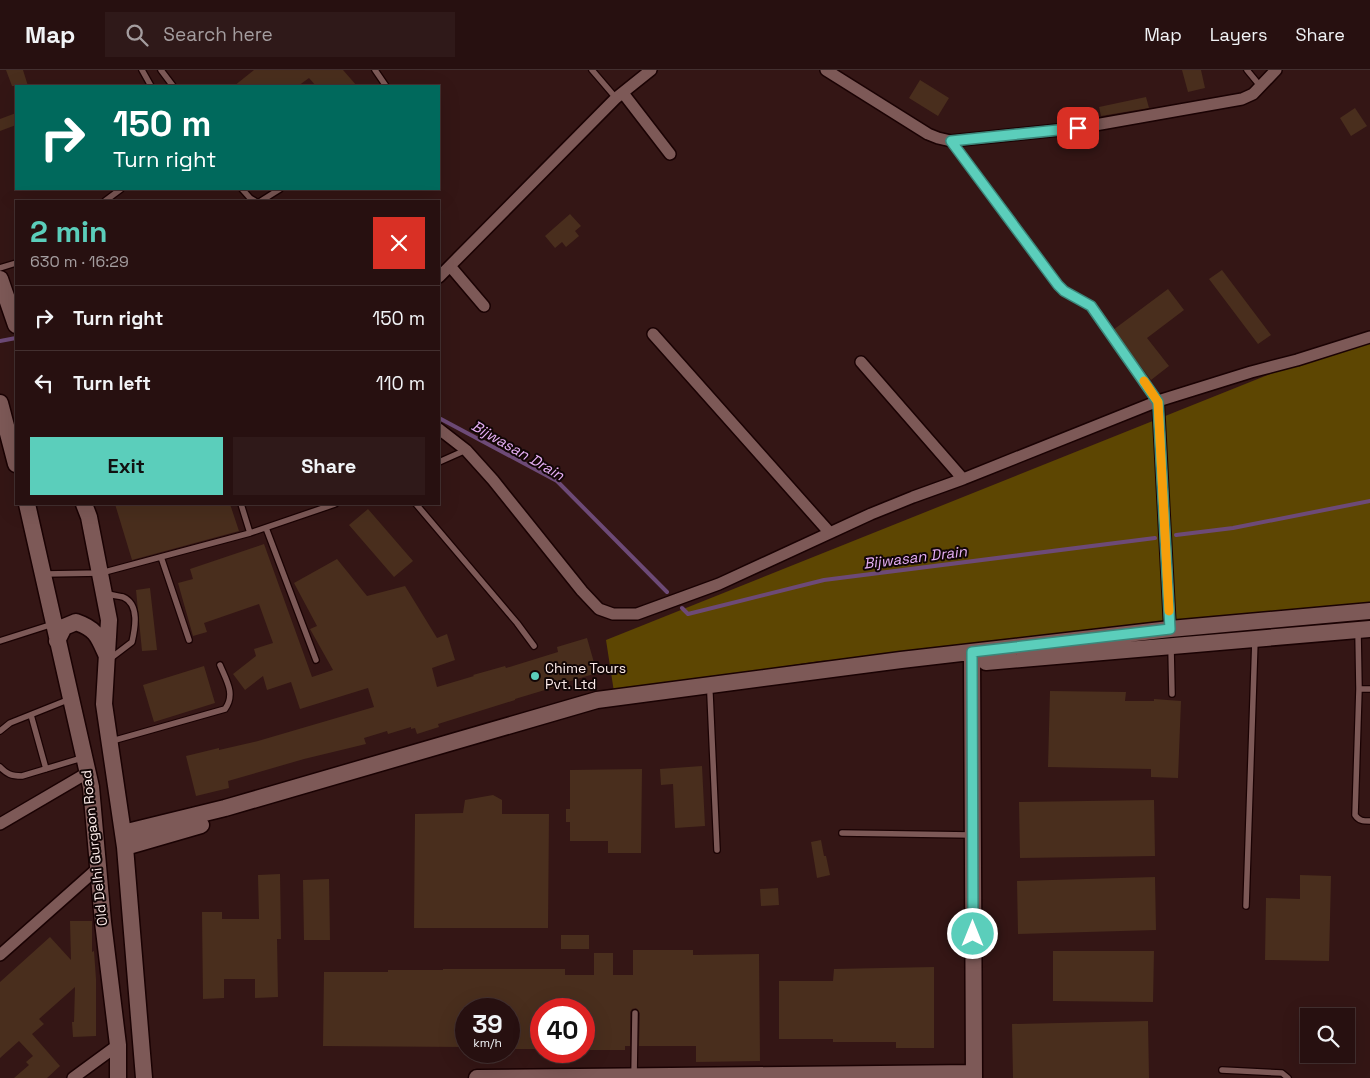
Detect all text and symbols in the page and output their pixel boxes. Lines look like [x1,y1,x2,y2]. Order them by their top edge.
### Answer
search box [105,12,455,57]
text: Map [25,19,75,50]
icon: search [123,21,151,49]
text: Search here [163,22,273,47]
text: Map [1144,23,1182,46]
text: Layers [1210,23,1267,46]
text: Share [1295,23,1345,46]
text: 150 m [113,102,211,146]
icon: right [30,105,95,170]
pin [1057,107,1099,149]
icon: arrive [1064,114,1092,142]
text: Turn right [113,145,216,173]
text: 2 min [30,212,108,251]
button: close [373,217,425,269]
text: 630 m · 16:29 [30,251,129,272]
icon: right [30,304,58,332]
text: Turn right [73,306,163,331]
text: 150 m [372,306,425,331]
icon: left [30,369,58,397]
text: Turn left [73,371,151,396]
text: 110 m [376,371,425,396]
water label: Bijwasan Drain [468,416,569,485]
button: Exit [30,437,223,495]
button: Share [233,437,425,495]
water label: Bijwasan Drain [862,541,969,573]
place label: Chime Tours Pvt. Ltd [545,659,626,693]
marker: Chime Tours Pvt. Ltd [529,670,541,682]
street label: Old Delhi Gurgaon Road [77,769,111,927]
position arrow [946,907,998,959]
speed limit sign: 40 [530,998,595,1063]
text: 39 [472,1008,503,1040]
map controls [1300,1008,1355,1063]
button: search [1300,1008,1355,1063]
text: km/h [473,1035,502,1051]

